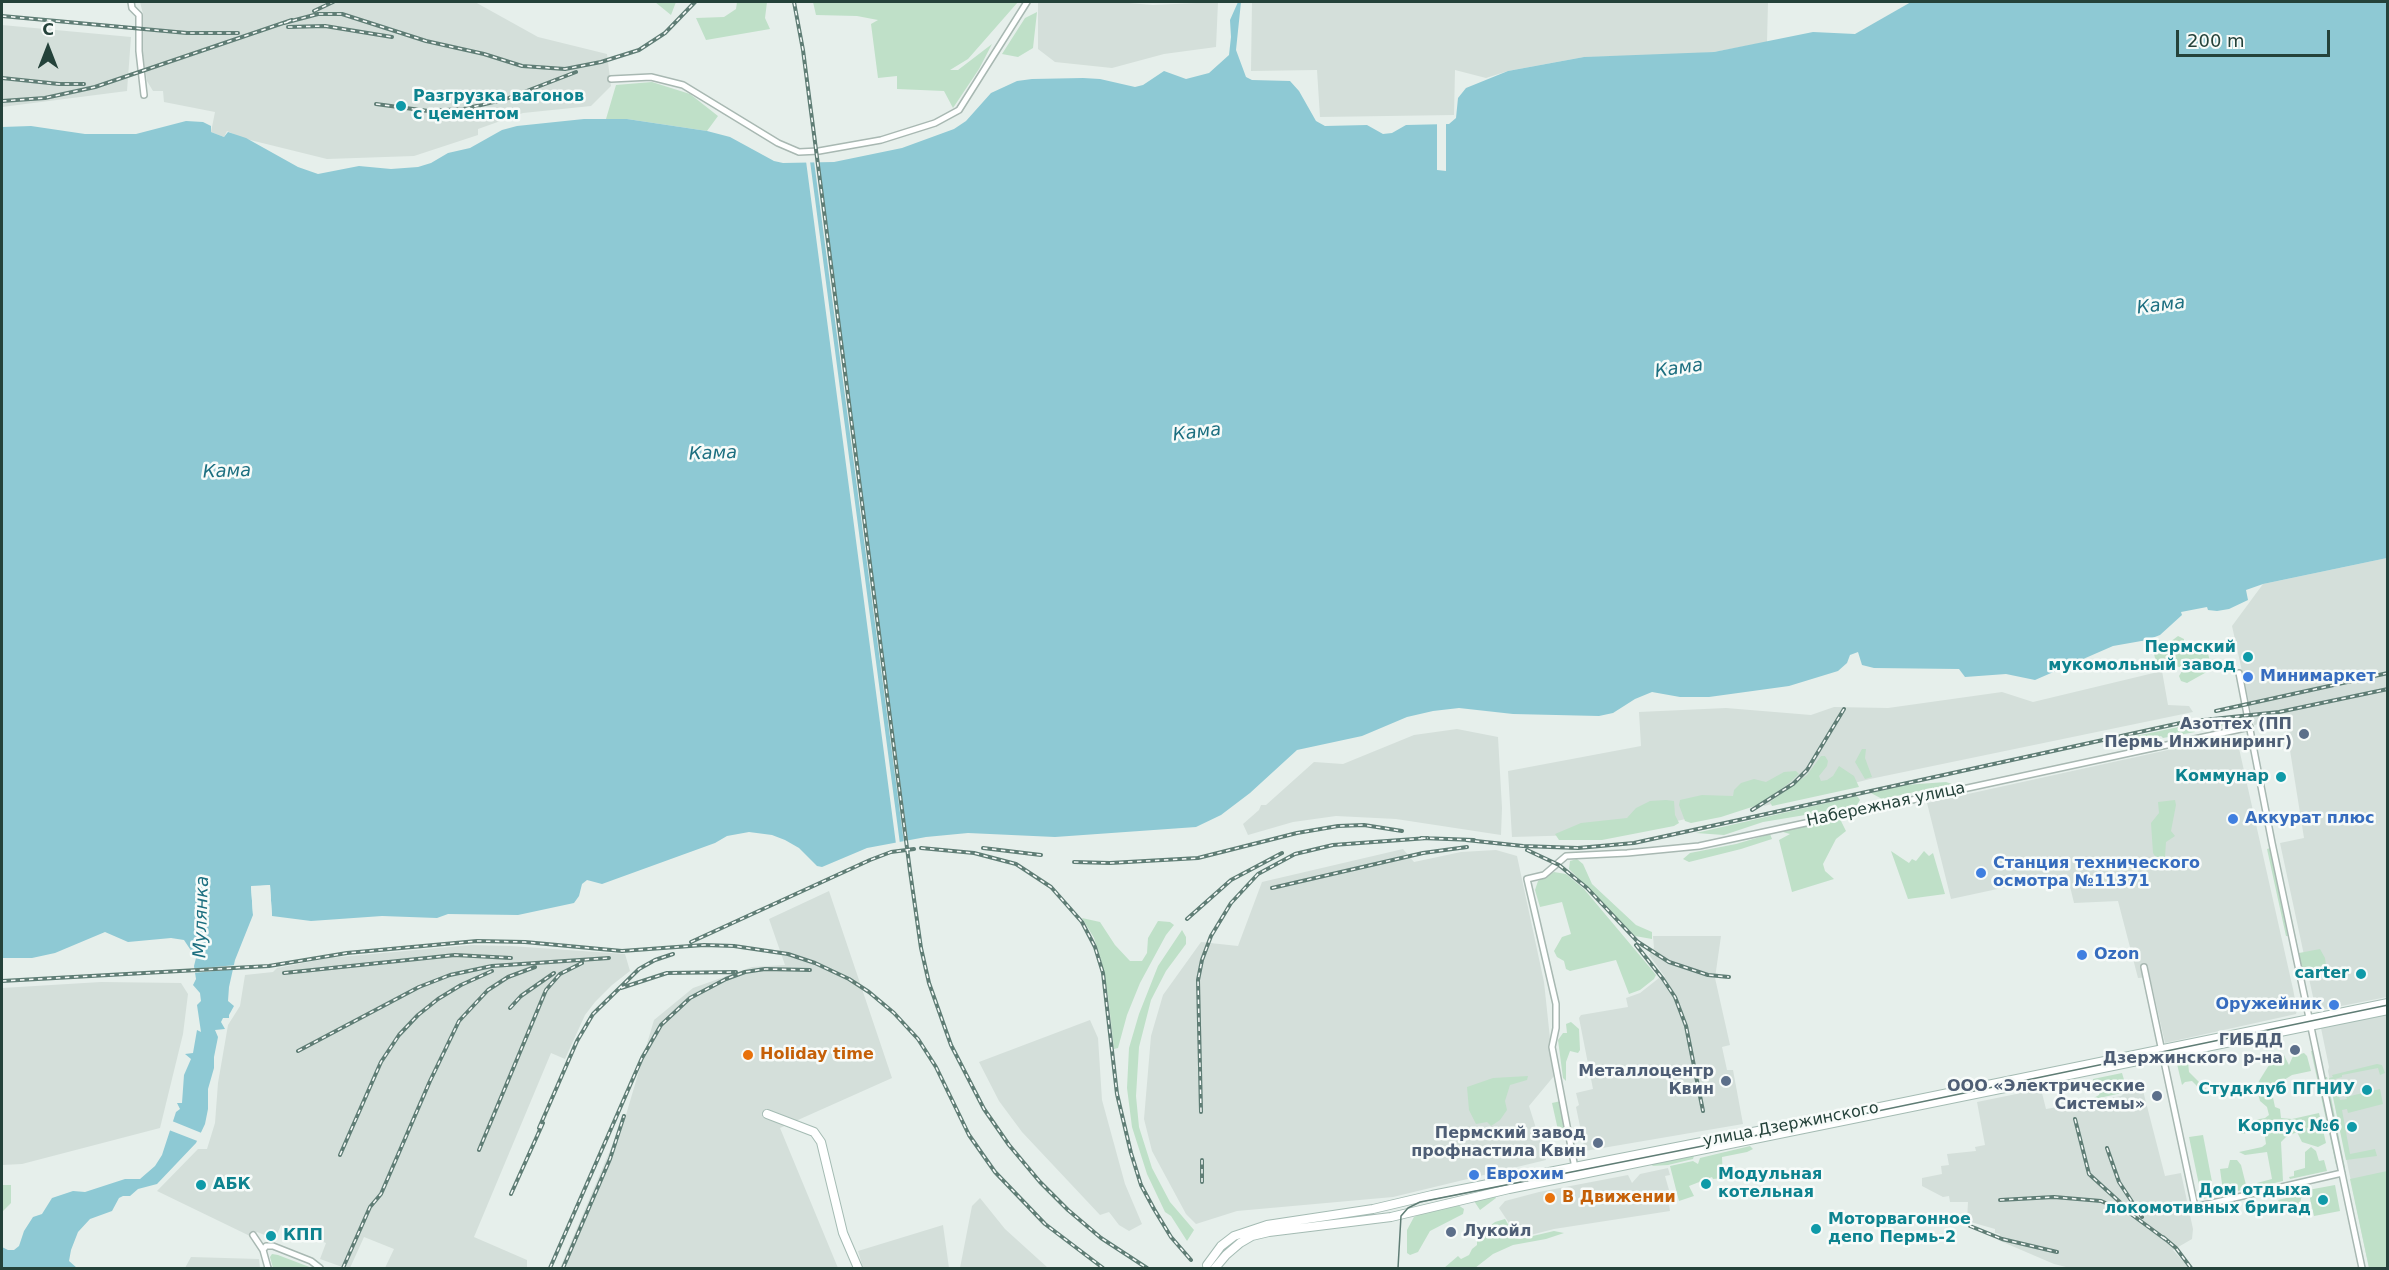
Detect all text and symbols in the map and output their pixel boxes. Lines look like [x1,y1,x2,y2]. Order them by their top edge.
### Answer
north arrow [18,18,78,78]
scale bar [2179,18,2334,56]
text: С [42,20,54,39]
text: 200 m [2187,30,2245,51]
place label: Разгрузка вагонов с цементом [413,87,584,125]
marker: Разгрузка вагонов с цементом [394,99,408,113]
water label: Кама [2136,292,2186,320]
water label: Кама [1654,355,1704,383]
water label: Кама [1172,419,1222,447]
water label: Кама [688,442,738,466]
water label: Кама [202,460,252,484]
place label: Пермский мукомольный завод [2048,638,2236,676]
marker: Пермский мукомольный завод [2241,650,2255,664]
place label: Минимаркет [2260,667,2376,687]
marker: Минимаркет [2241,670,2255,684]
place label: Азоттех (ПП Пермь Инжиниринг) [2104,715,2292,753]
marker: Азоттех (ПП Пермь Инжиниринг) [2297,727,2311,741]
place label: Коммунар [2175,767,2269,787]
marker: Коммунар [2274,770,2288,784]
street label: Набережная улица [1805,779,1967,831]
place label: Аккурат плюс [2245,809,2374,829]
marker: Аккурат плюс [2226,812,2240,826]
place label: Станция технического осмотра №11371 [1993,854,2200,892]
marker: Станция технического осмотра №11371 [1974,866,1988,880]
water label: Мулянка [190,876,214,958]
place label: Ozon [2094,945,2139,965]
marker: Ozon [2075,948,2089,962]
place label: carter [2294,964,2349,984]
marker: carter [2354,967,2368,981]
place label: Оружейник [2215,995,2322,1015]
marker: Оружейник [2327,998,2341,1012]
place label: ГИБДД Дзержинского р-на [2103,1031,2283,1069]
marker: ГИБДД Дзержинского р-на [2288,1043,2302,1057]
place label: Holiday time [760,1045,874,1065]
marker: Holiday time [741,1048,755,1062]
place label: Металлоцентр Квин [1578,1062,1714,1100]
marker: Металлоцентр Квин [1719,1074,1733,1088]
place label: ООО «Электрические Системы» [1947,1077,2145,1115]
place label: Студклуб ПГНИУ [2198,1080,2355,1100]
marker: Студклуб ПГНИУ [2360,1083,2374,1097]
marker: ООО «Электрические Системы» [2150,1089,2164,1103]
street label: улица Дзержинского [1702,1099,1880,1151]
place label: Корпус №6 [2238,1117,2340,1137]
marker: Корпус №6 [2345,1120,2359,1134]
place label: Пермский завод профнастила Квин [1411,1124,1586,1162]
marker: Пермский завод профнастила Квин [1591,1136,1605,1150]
place label: Еврохим [1486,1165,1564,1185]
place label: Модульная котельная [1718,1165,1822,1203]
marker: Еврохим [1467,1168,1481,1182]
place label: АБК [213,1175,251,1195]
marker: Модульная котельная [1699,1177,1713,1191]
marker: АБК [194,1178,208,1192]
place label: Дом отдыха локомотивных бригад [2104,1181,2311,1219]
place label: В Движении [1562,1188,1676,1208]
marker: В Движении [1543,1191,1557,1205]
marker: Дом отдыха локомотивных бригад [2316,1193,2330,1207]
place label: Моторвагонное депо Пермь-2 [1828,1210,1971,1248]
place label: Лукойл [1463,1222,1532,1242]
marker: Моторвагонное депо Пермь-2 [1809,1222,1823,1236]
marker: Лукойл [1444,1225,1458,1239]
place label: КПП [283,1226,323,1246]
marker: КПП [264,1229,278,1243]

